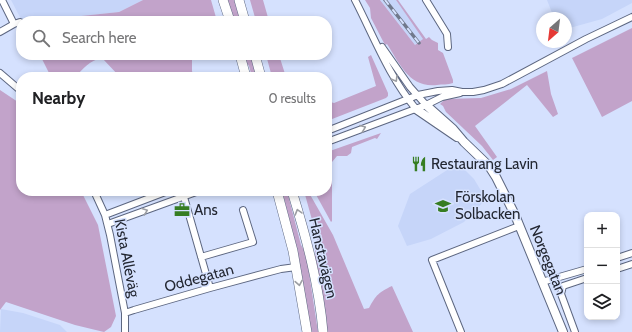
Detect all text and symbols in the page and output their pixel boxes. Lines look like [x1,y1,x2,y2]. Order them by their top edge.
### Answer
north arrow [536,12,572,48]
search box [16,16,332,60]
icon: search [30,27,52,49]
text: Search here [62,29,137,47]
one-way arrow [390,75,397,82]
text: Nearby [32,88,85,108]
text: 0 results [268,90,316,106]
one-way arrow [360,125,367,133]
restaurant icon: Restaurang Lavin [410,155,428,173]
place label: Restaurang Lavin [431,155,538,173]
place label: Förskolan Solbacken [455,188,520,223]
school or university icon: Förskolan Solbacken [434,197,452,215]
office icon: Ans [173,201,191,219]
place label: Ans [194,201,218,219]
one-way arrow [141,207,148,216]
one-way arrow [294,208,303,215]
map controls [584,212,620,320]
button: + [584,212,620,248]
street label: Hanstavägen [305,216,341,300]
street label: Kista Alléväg [111,217,144,299]
street label: Norgegatan [526,223,570,297]
button: − [584,248,620,284]
street label: Oddegatan [162,260,236,296]
one-way arrow [294,280,303,287]
button: layers [584,284,620,320]

